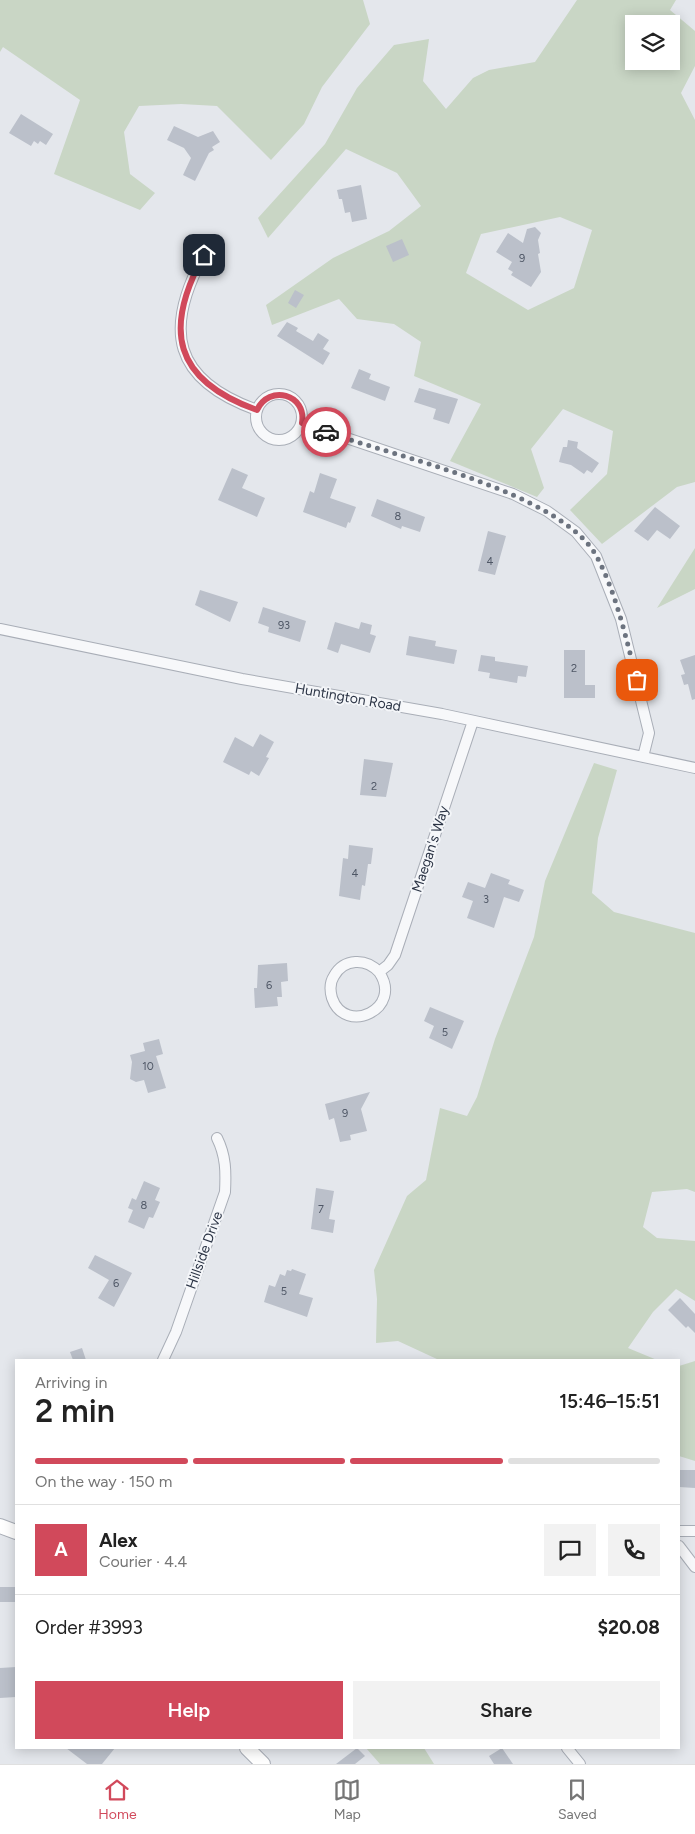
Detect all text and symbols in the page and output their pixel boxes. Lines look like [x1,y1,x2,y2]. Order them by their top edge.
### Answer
map controls [625,15,680,70]
button: layers [625,15,680,70]
pin [183,234,225,276]
icon: home [190,241,218,269]
house number: 9 [519,252,525,265]
courier [301,407,351,457]
icon: car [312,418,340,446]
house number: 8 [395,510,402,523]
house number: 4 [487,555,494,568]
house number: 93 [278,619,290,632]
pin [616,659,658,701]
house number: 2 [571,662,577,675]
icon: bag [623,666,651,694]
street label: Huntington Road [293,680,402,715]
house number: 2 [371,780,377,793]
street label: Maegan's Way [409,803,453,895]
house number: 4 [352,867,359,880]
house number: 3 [483,893,489,906]
house number: 6 [266,979,272,992]
house number: 5 [442,1026,448,1039]
house number: 10 [142,1060,154,1073]
house number: 9 [342,1107,348,1120]
house number: 8 [141,1199,148,1212]
house number: 7 [318,1203,324,1216]
street label: Hillside Drive [183,1209,226,1291]
house number: 6 [113,1277,119,1290]
house number: 5 [281,1285,287,1298]
text: Arriving in [35,1373,107,1392]
text: 15:46–15:51 [559,1390,660,1413]
text: 2 min [35,1392,115,1430]
text: On the way · 150 m [35,1472,172,1491]
button: chat [544,1524,596,1576]
button: phone [608,1524,660,1576]
text: Alex [99,1529,138,1552]
text: A [54,1538,68,1561]
text: Courier · 4.4 [99,1552,187,1571]
text: Order #3993 [35,1616,143,1639]
text: $20.08 [598,1616,660,1639]
button: Help [35,1681,343,1739]
button: Share [353,1681,660,1739]
tab: Home [98,1776,137,1823]
tab: Map [333,1776,361,1823]
tab: Saved [558,1776,597,1823]

